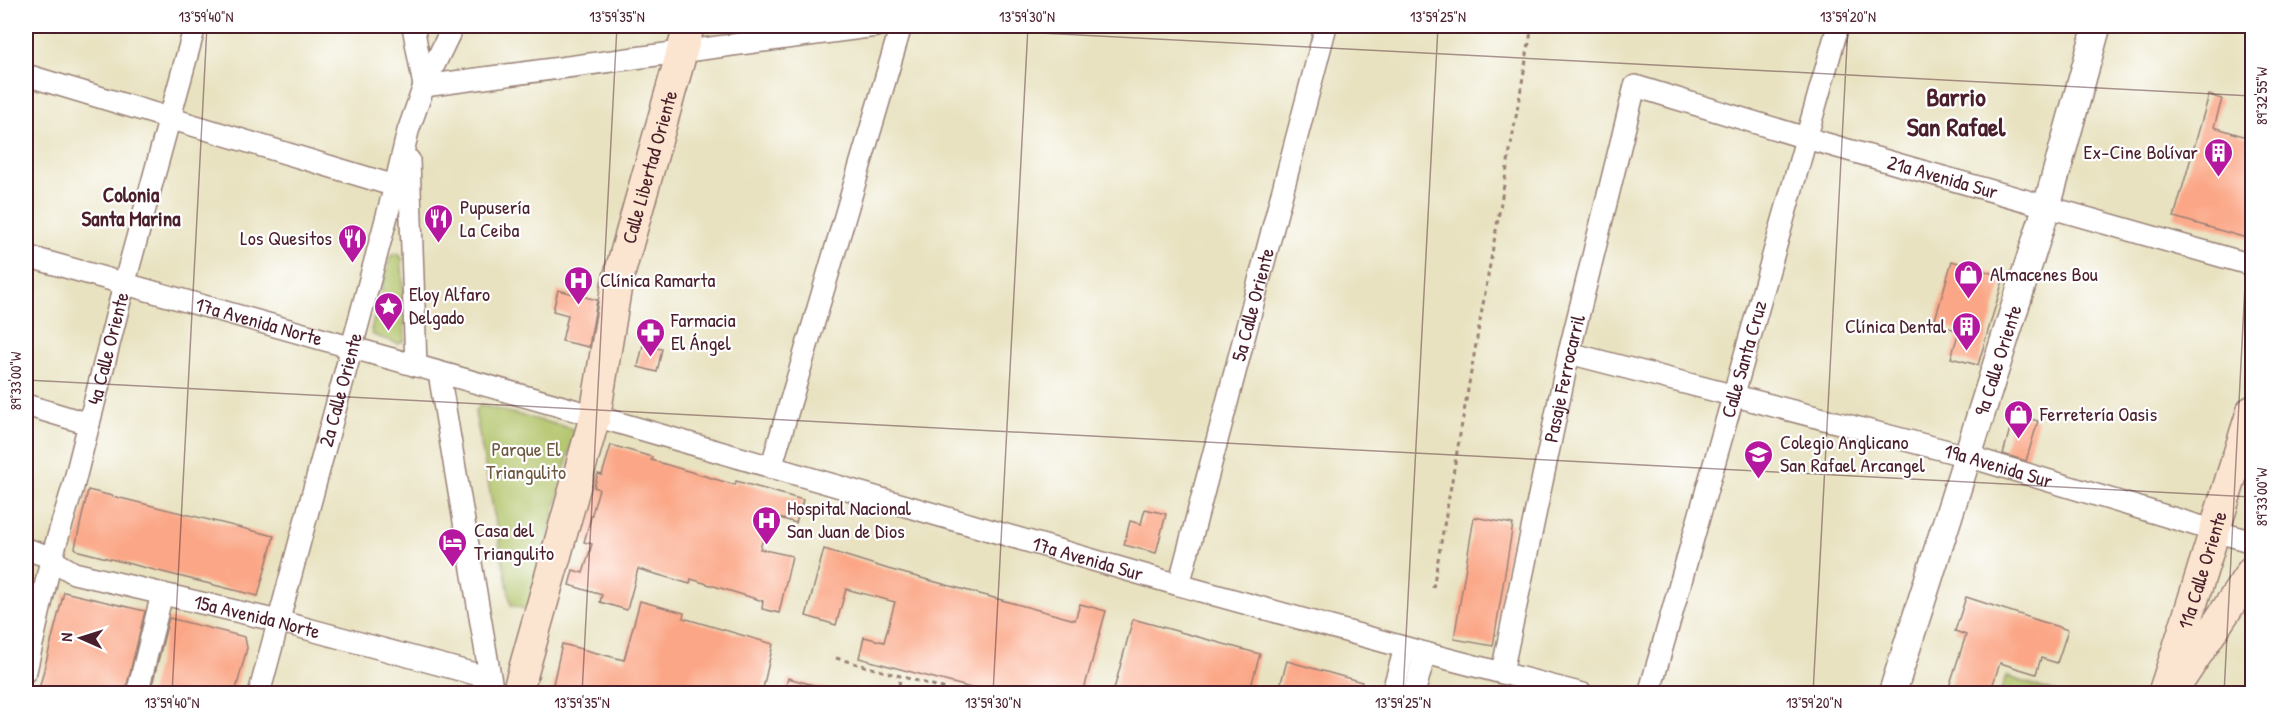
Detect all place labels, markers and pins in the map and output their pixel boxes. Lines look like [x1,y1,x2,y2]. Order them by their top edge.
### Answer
building icon: Ex-Cine Bolívar [2203,136,2235,178]
place label: Ex-Cine Bolívar [2084,138,2198,165]
place label: Pupusería La Ceiba [460,193,530,243]
restaurant icon: Pupusería La Ceiba [423,202,455,244]
restaurant icon: Los Quesitos [337,222,369,264]
place label: Los Quesitos [240,224,332,251]
shop icon: Almacenes Bou [1953,258,1985,300]
place label: Almacenes Bou [1990,260,2098,287]
hospital icon: Clínica Ramarta [563,264,595,306]
place label: Clínica Ramarta [600,266,715,293]
place label: Eloy Alfaro Delgado [409,280,490,330]
place icon: Eloy Alfaro Delgado [372,290,404,332]
place label: Farmacia El Ángel [670,306,736,356]
building icon: Clínica Dental [1951,310,1983,352]
place label: Clínica Dental [1845,312,1947,339]
pharmacy icon: Farmacia El Ángel [634,316,666,358]
shop icon: Ferretería Oasis [2003,398,2035,440]
place label: Ferretería Oasis [2039,400,2157,427]
place label: Colegio Anglicano San Rafael Arcangel [1780,428,1925,478]
school or university icon: Colegio Anglicano San Rafael Arcangel [1743,438,1775,480]
place label: Hospital Nacional San Juan de Dios [787,494,911,544]
hospital icon: Hospital Nacional San Juan de Dios [750,504,782,546]
place label: Casa del Triangulito [474,516,554,566]
hotel icon: Casa del Triangulito [437,526,469,568]

